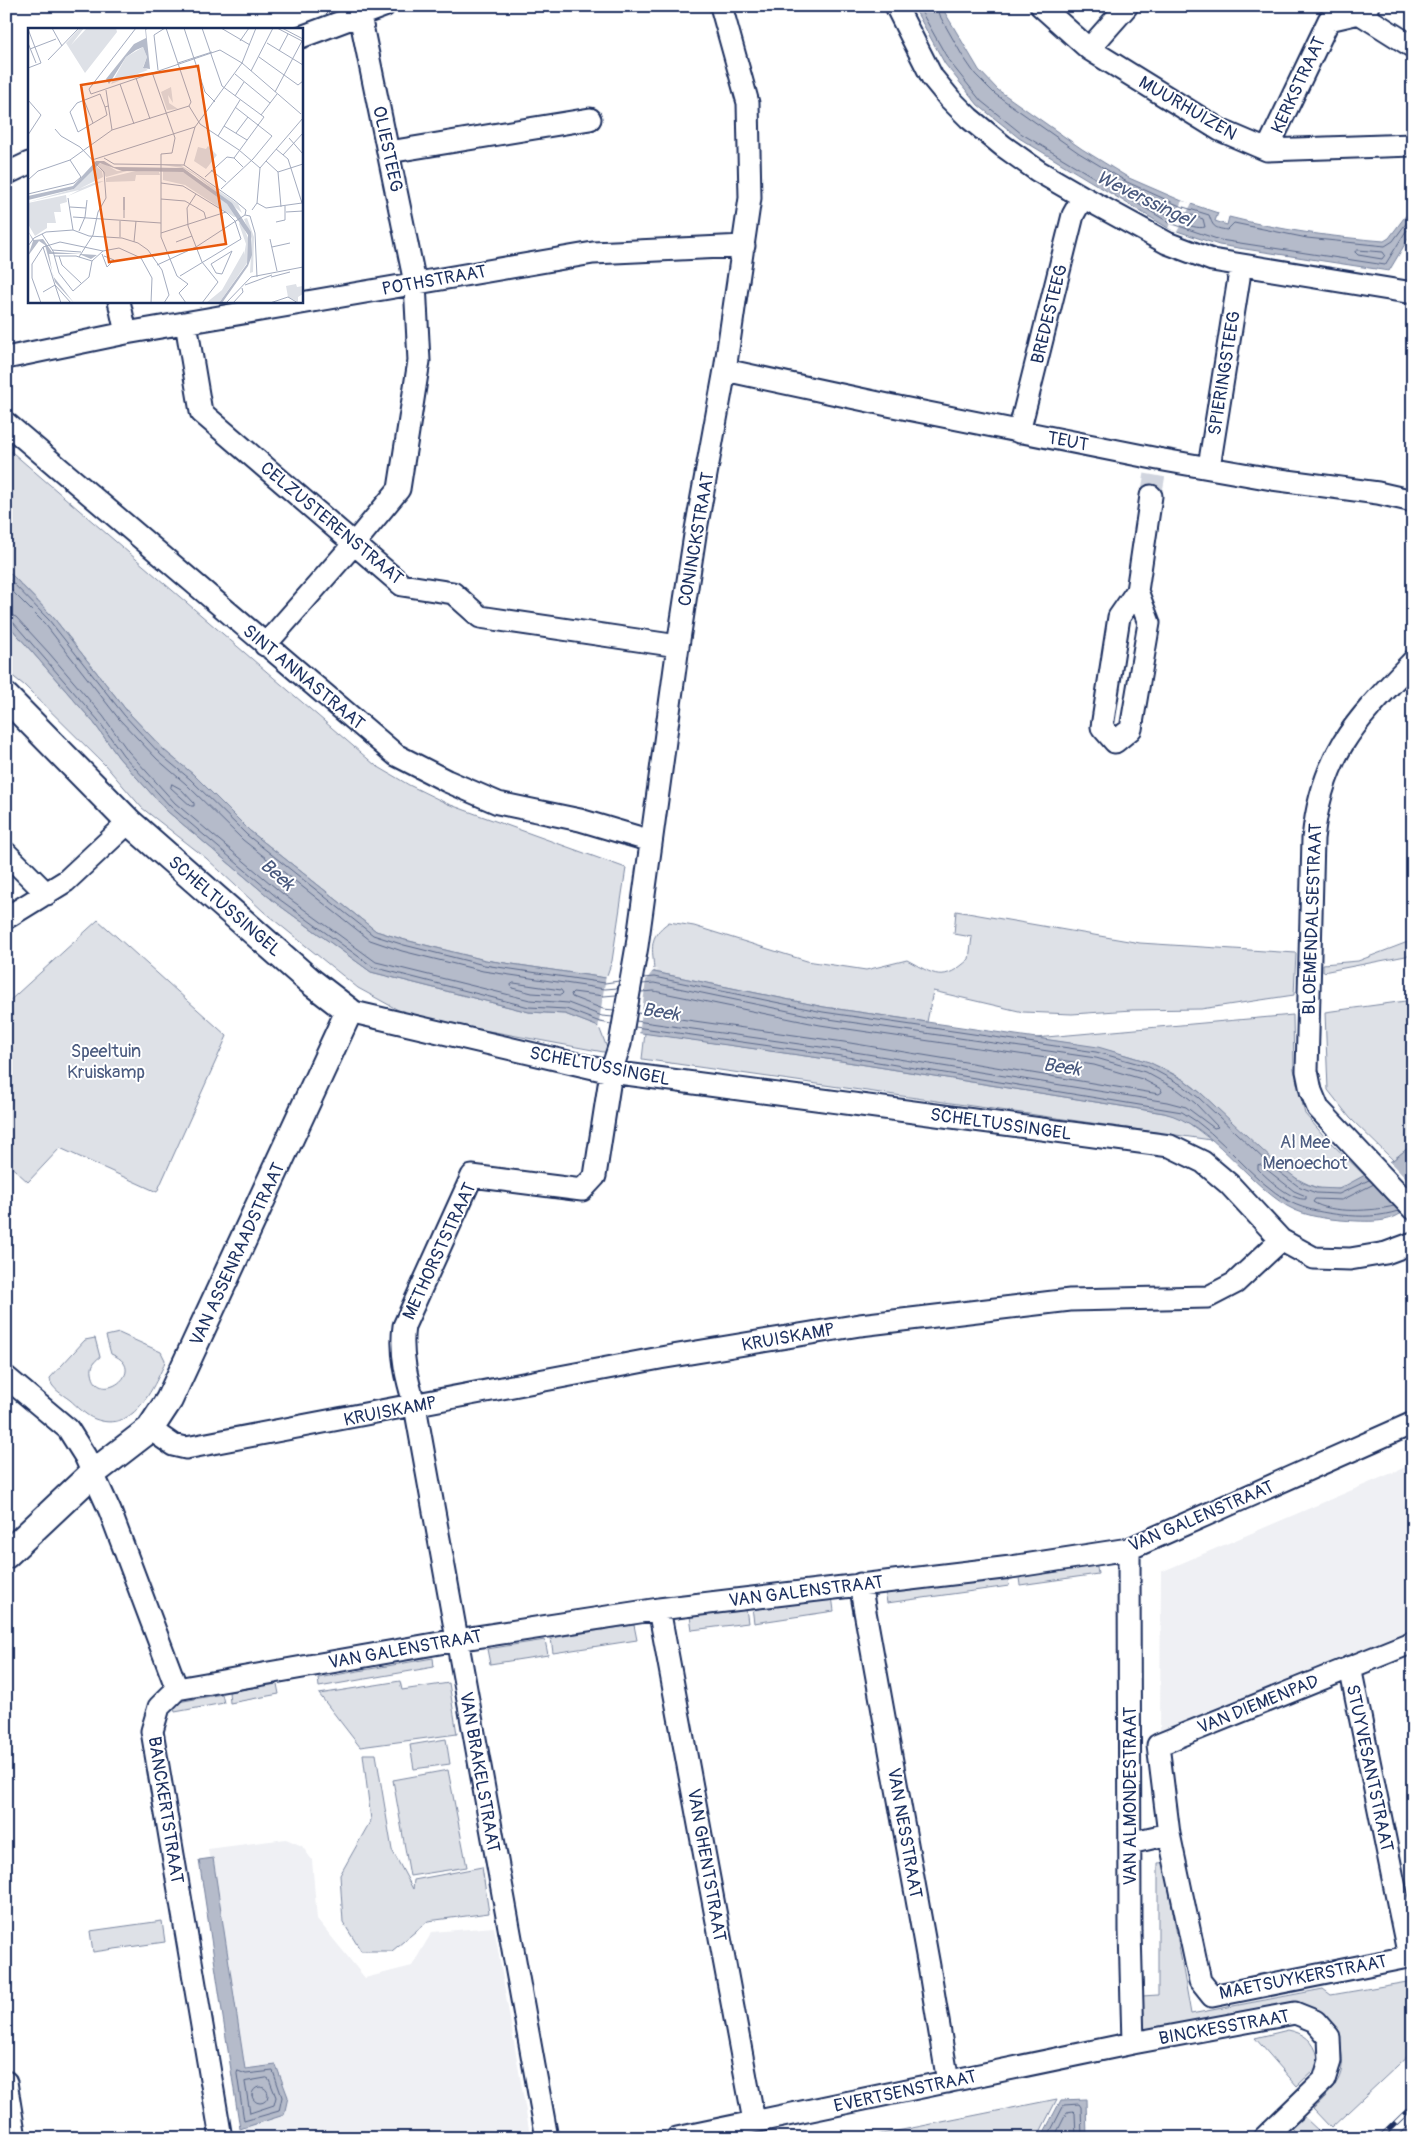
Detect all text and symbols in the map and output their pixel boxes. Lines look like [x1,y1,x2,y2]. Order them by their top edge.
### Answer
inset map [28,28,302,302]
street label: KERKSTRAAT [1266,33,1331,137]
street label: MUURHUIZEN [1134,71,1241,146]
street label: OLIESTEEG [367,104,408,194]
water label: Weverssingel [1092,165,1199,234]
street label: POTHSTRAAT [380,260,488,301]
street label: BREDESTEEG [1026,262,1073,366]
street label: SPIERINGSTEEG [1203,309,1246,437]
street label: TEUT [1045,426,1090,457]
street label: CELZUSTERENSTRAAT [255,457,408,590]
street label: CONINCKSTRAAT [673,470,720,608]
street label: SINT ANNASTRAAT [238,620,369,735]
street label: BLOEMENDALSESTRAAT [1298,823,1327,1015]
street label: SCHELTUSSINGEL [163,851,286,962]
water label: Beek [255,853,301,897]
water label: Beek [641,998,683,1027]
park label: Speeltuin Kruiskamp [67,1040,145,1084]
street label: SCHELTUSSINGEL [528,1042,672,1091]
water label: Beek [1042,1053,1084,1082]
street label: SCHELTUSSINGEL [929,1103,1073,1146]
park label: Al Mee Menoechot [1262,1131,1348,1175]
street label: VAN ASSENRAADSTRAAT [185,1159,290,1350]
street label: METHORSTSTRAAT [398,1179,481,1324]
street label: KRUISKAMP [740,1318,837,1357]
street label: KRUISKAMP [342,1391,439,1432]
street label: VAN GALENSTRAAT [1125,1475,1277,1557]
street label: VAN GALENSTRAAT [727,1571,885,1612]
street label: VAN GALENSTRAAT [326,1625,484,1674]
street label: VAN DIEMENPAD [1194,1670,1322,1739]
street label: STUYVESANTSTRAAT [1341,1682,1398,1854]
street label: VAN BRAKELSTRAAT [454,1690,505,1854]
street label: VAN ALMONDESTRAAT [1119,1706,1142,1886]
street label: BANCKERTSTRAAT [143,1735,188,1885]
street label: VAN NESSTRAAT [882,1766,927,1900]
street label: VAN GHENTSTRAAT [682,1787,731,1943]
street label: MAETSUYKERSTRAAT [1217,1950,1389,2005]
street label: BINCKESSTRAAT [1157,2005,1291,2050]
street label: EVERTSENSTRAAT [832,2065,978,2118]

